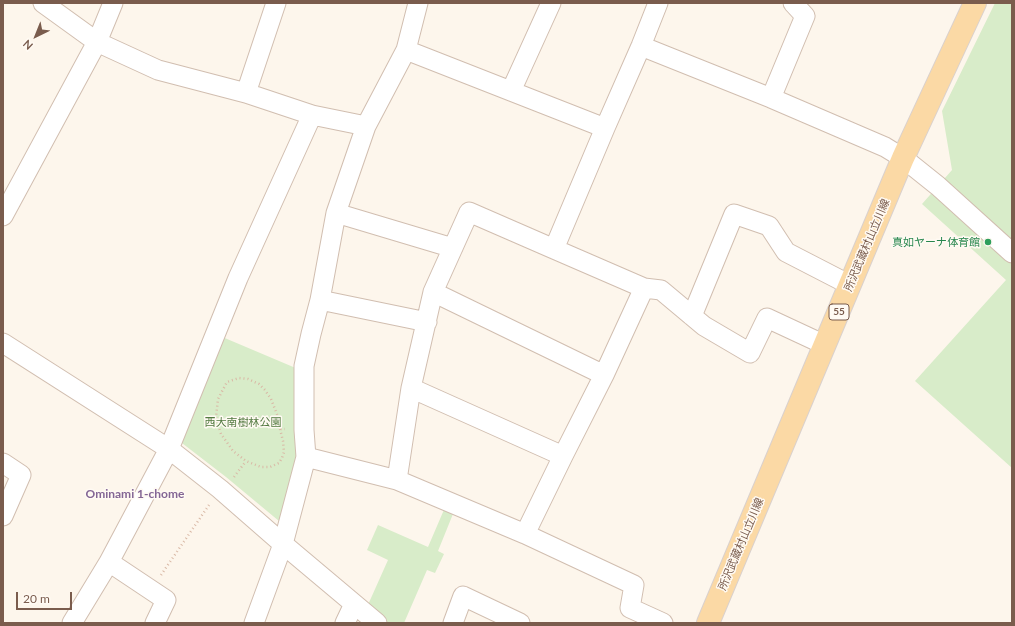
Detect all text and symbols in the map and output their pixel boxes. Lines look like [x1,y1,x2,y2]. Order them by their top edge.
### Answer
north arrow [16,16,56,56]
text: N [20,38,35,53]
street label: 所沢武蔵村山立川線 [842,197,892,293]
place label: 真如ヤーナ体育館 [892,235,980,249]
marker: 真如ヤーナ体育館 [983,237,993,247]
road number: 55 [829,304,849,320]
park label: 西大南樹林公園 [205,415,281,429]
district label: Ominami 1-chome [86,487,184,501]
street label: 所沢武蔵村山立川線 [716,496,766,592]
scale bar [18,584,74,610]
text: 20 m [23,591,50,606]

